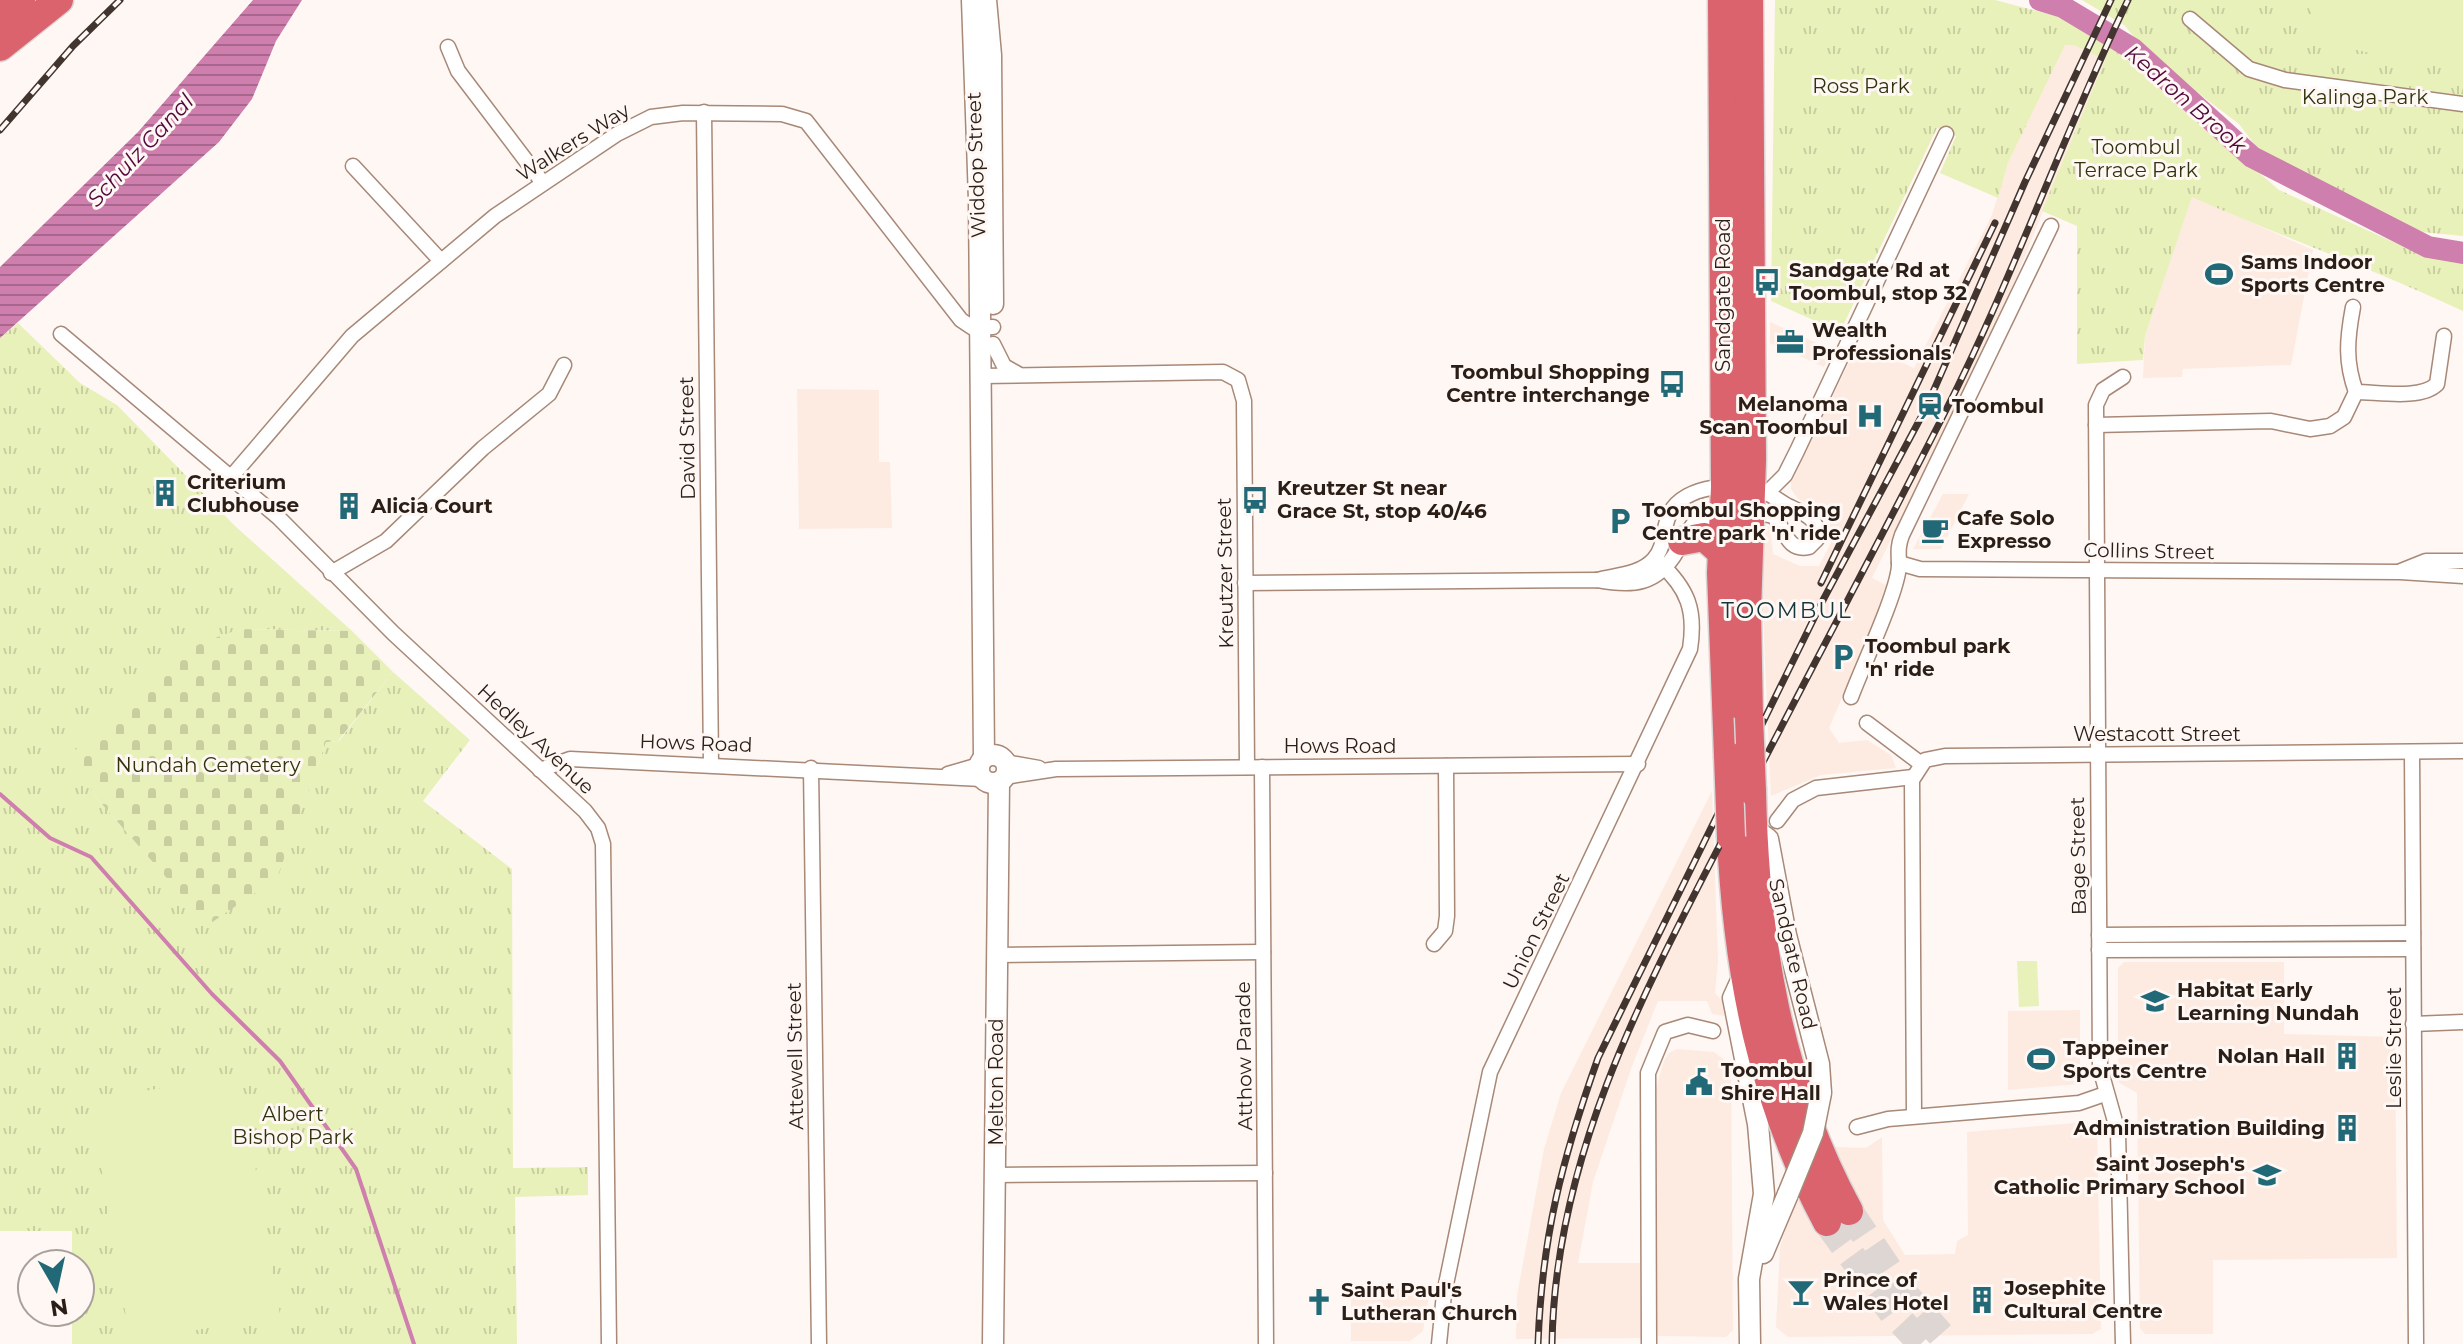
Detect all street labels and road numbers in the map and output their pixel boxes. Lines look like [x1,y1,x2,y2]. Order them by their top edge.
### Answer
street label: Widdop Street [961,92,991,238]
street label: Walkers Way [512,98,634,186]
street label: Sandgate Road [1711,218,1735,372]
street label: David Street [674,376,700,500]
street label: Kreutzer Street [1212,497,1238,649]
street label: Collins Street [2083,538,2215,564]
street label: Hedley Avenue [473,679,599,799]
street label: Westacott Street [2073,722,2241,746]
street label: Hows Road [639,729,753,757]
street label: Hows Road [1283,734,1397,758]
street label: Bage Street [2065,797,2091,915]
street label: Union Street [1497,869,1575,993]
street label: Sandgate Road [1764,876,1822,1032]
street label: Atthow Parade [1231,981,1257,1131]
street label: Attewell Street [782,982,808,1130]
street label: Leslie Street [2382,987,2406,1109]
street label: Melton Road [984,1018,1008,1146]

